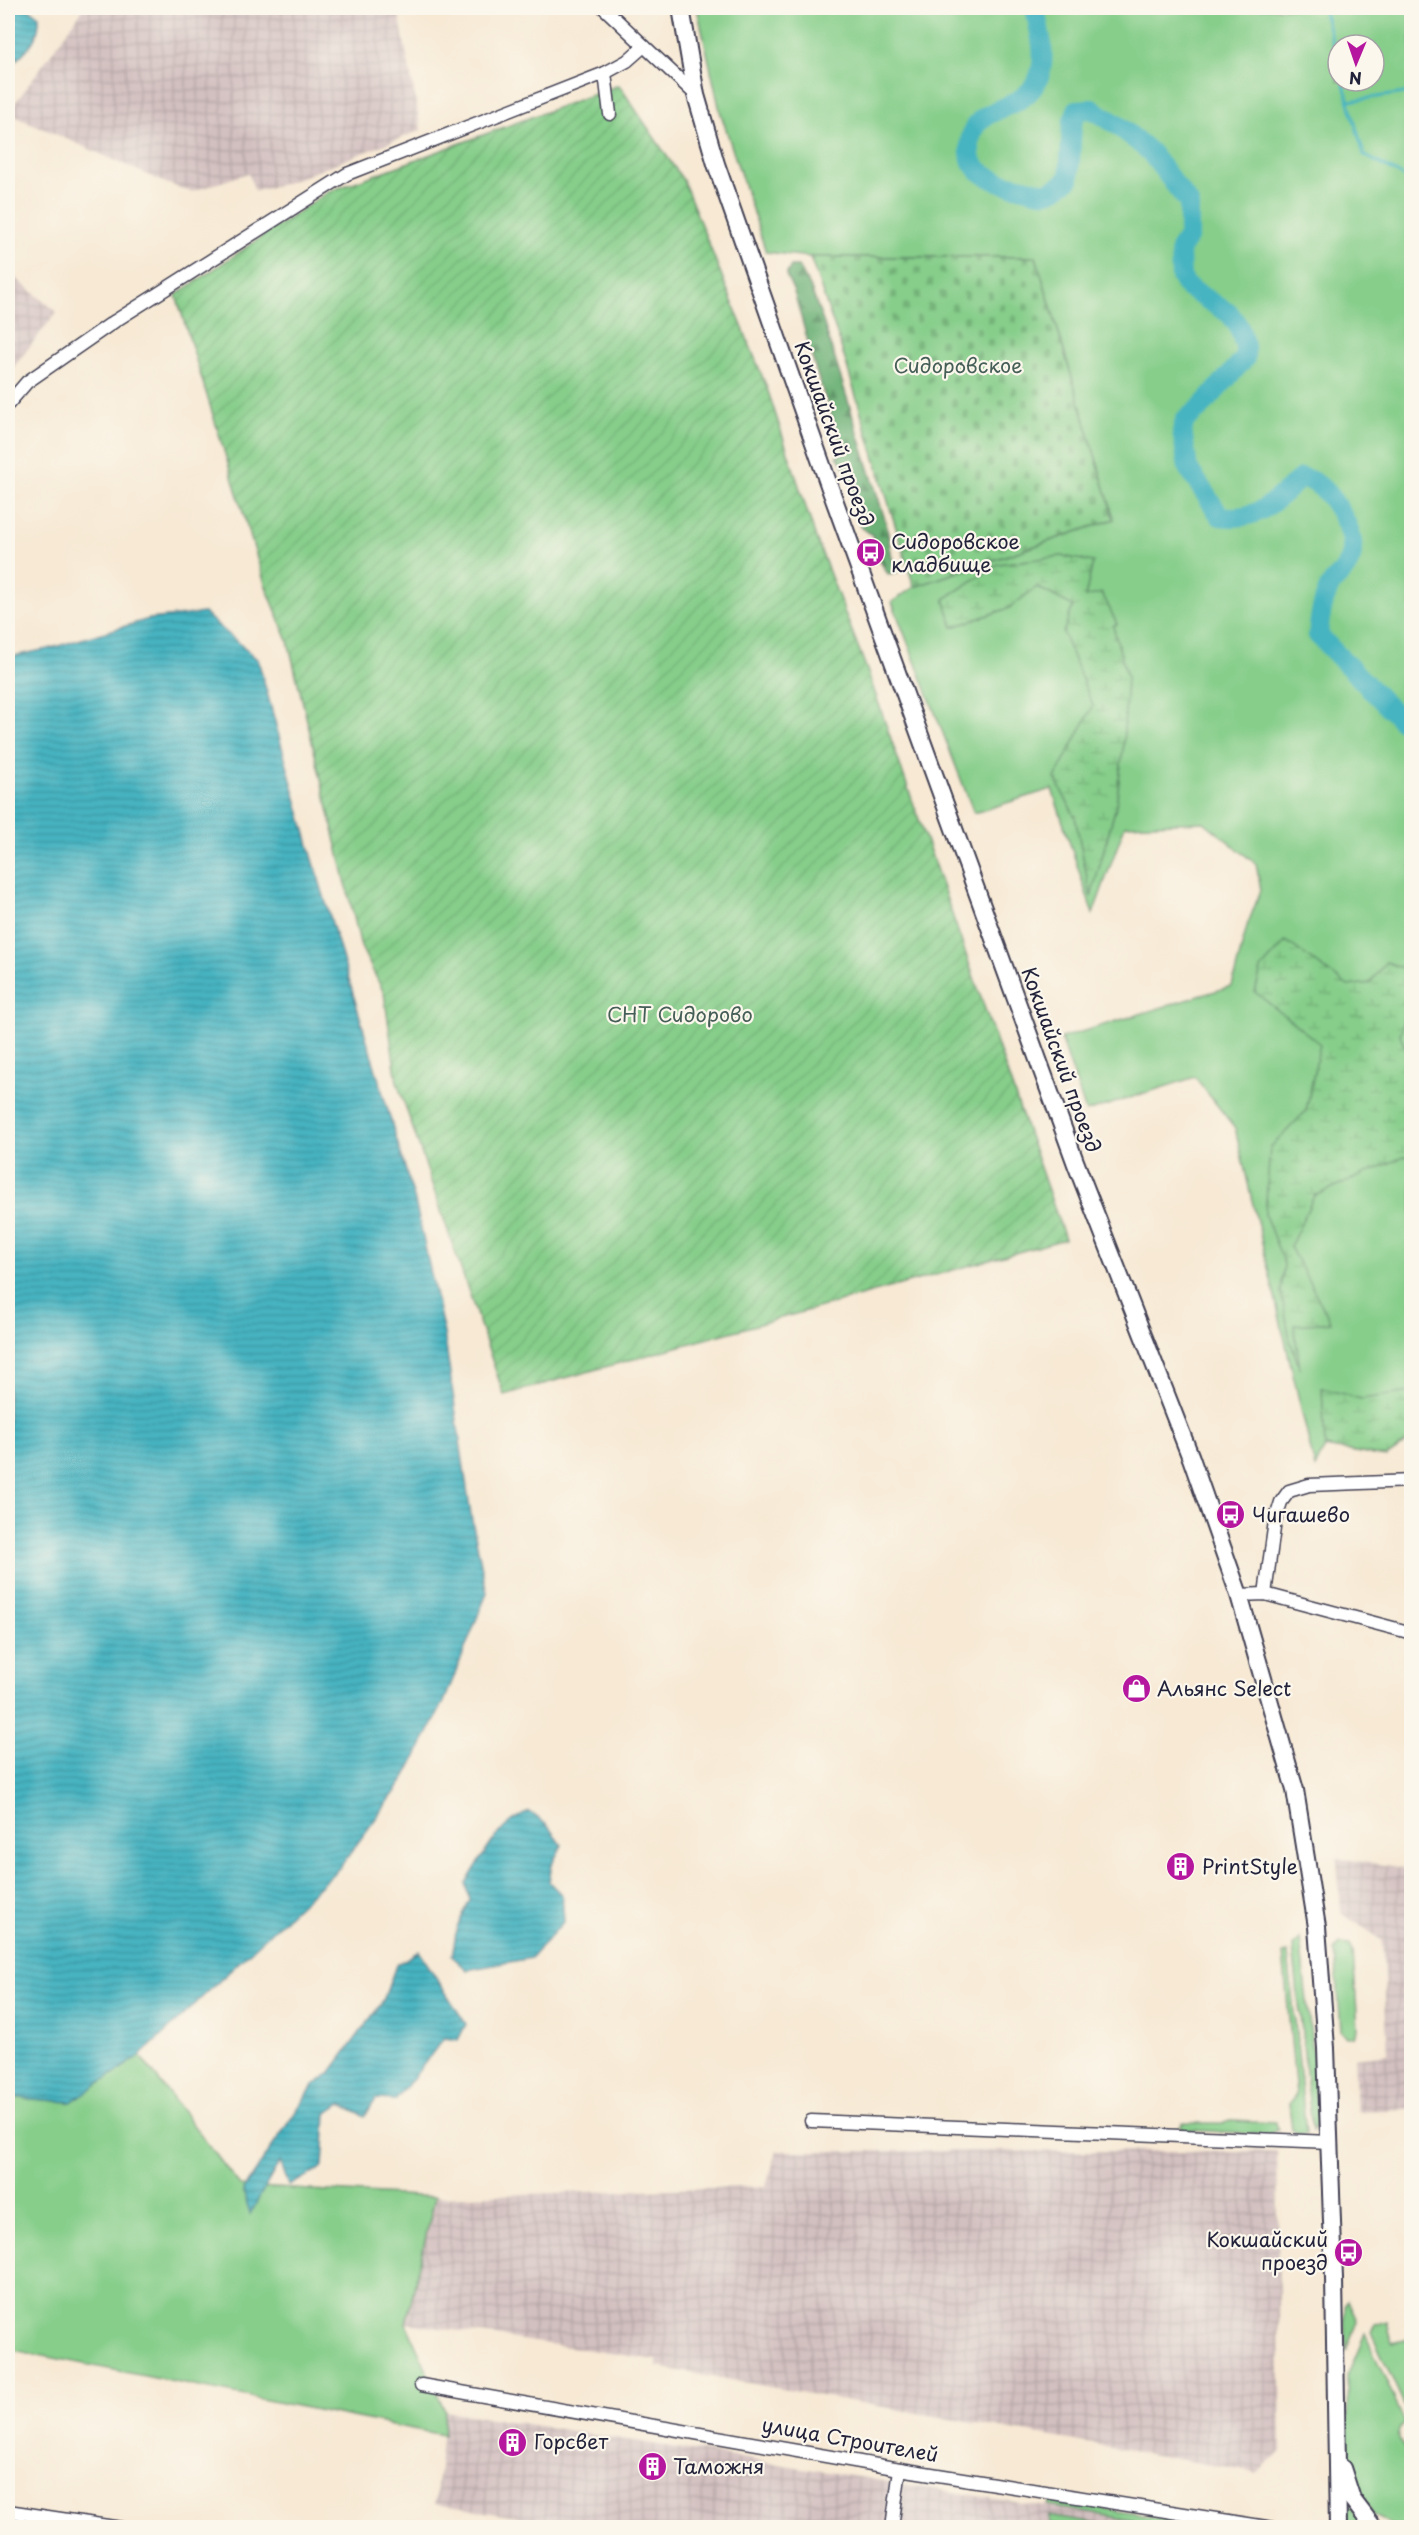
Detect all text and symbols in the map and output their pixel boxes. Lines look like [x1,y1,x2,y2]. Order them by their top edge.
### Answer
north arrow [1326,33,1386,93]
text: N [1349,67,1362,91]
street label: Кокшайский проезд [787,337,882,531]
park label: Сидоровское [894,350,1022,380]
place label: Сидоровское кладбище [891,526,1020,579]
bus stop icon: Сидоровское кладбище [854,537,886,569]
street label: Кокшайский проезд [1014,963,1109,1157]
park label: СНТ Сидорово [607,999,753,1029]
bus stop icon: Чигашево [1215,1499,1247,1531]
place label: Чигашево [1252,1499,1350,1529]
shop icon: Альянс Select [1120,1673,1152,1705]
place label: Альянс Select [1157,1673,1291,1703]
building icon: PrintStyle [1165,1851,1197,1883]
place label: PrintStyle [1202,1851,1298,1881]
place label: Кокшайский проезд [1206,2224,1328,2277]
bus stop icon: Кокшайский проезд [1333,2236,1365,2268]
street label: улица Строителей [760,2409,941,2469]
building icon: Горсвет [497,2426,529,2458]
place label: Горсвет [534,2426,608,2456]
building icon: Таможня [636,2451,668,2483]
place label: Таможня [673,2451,764,2481]

